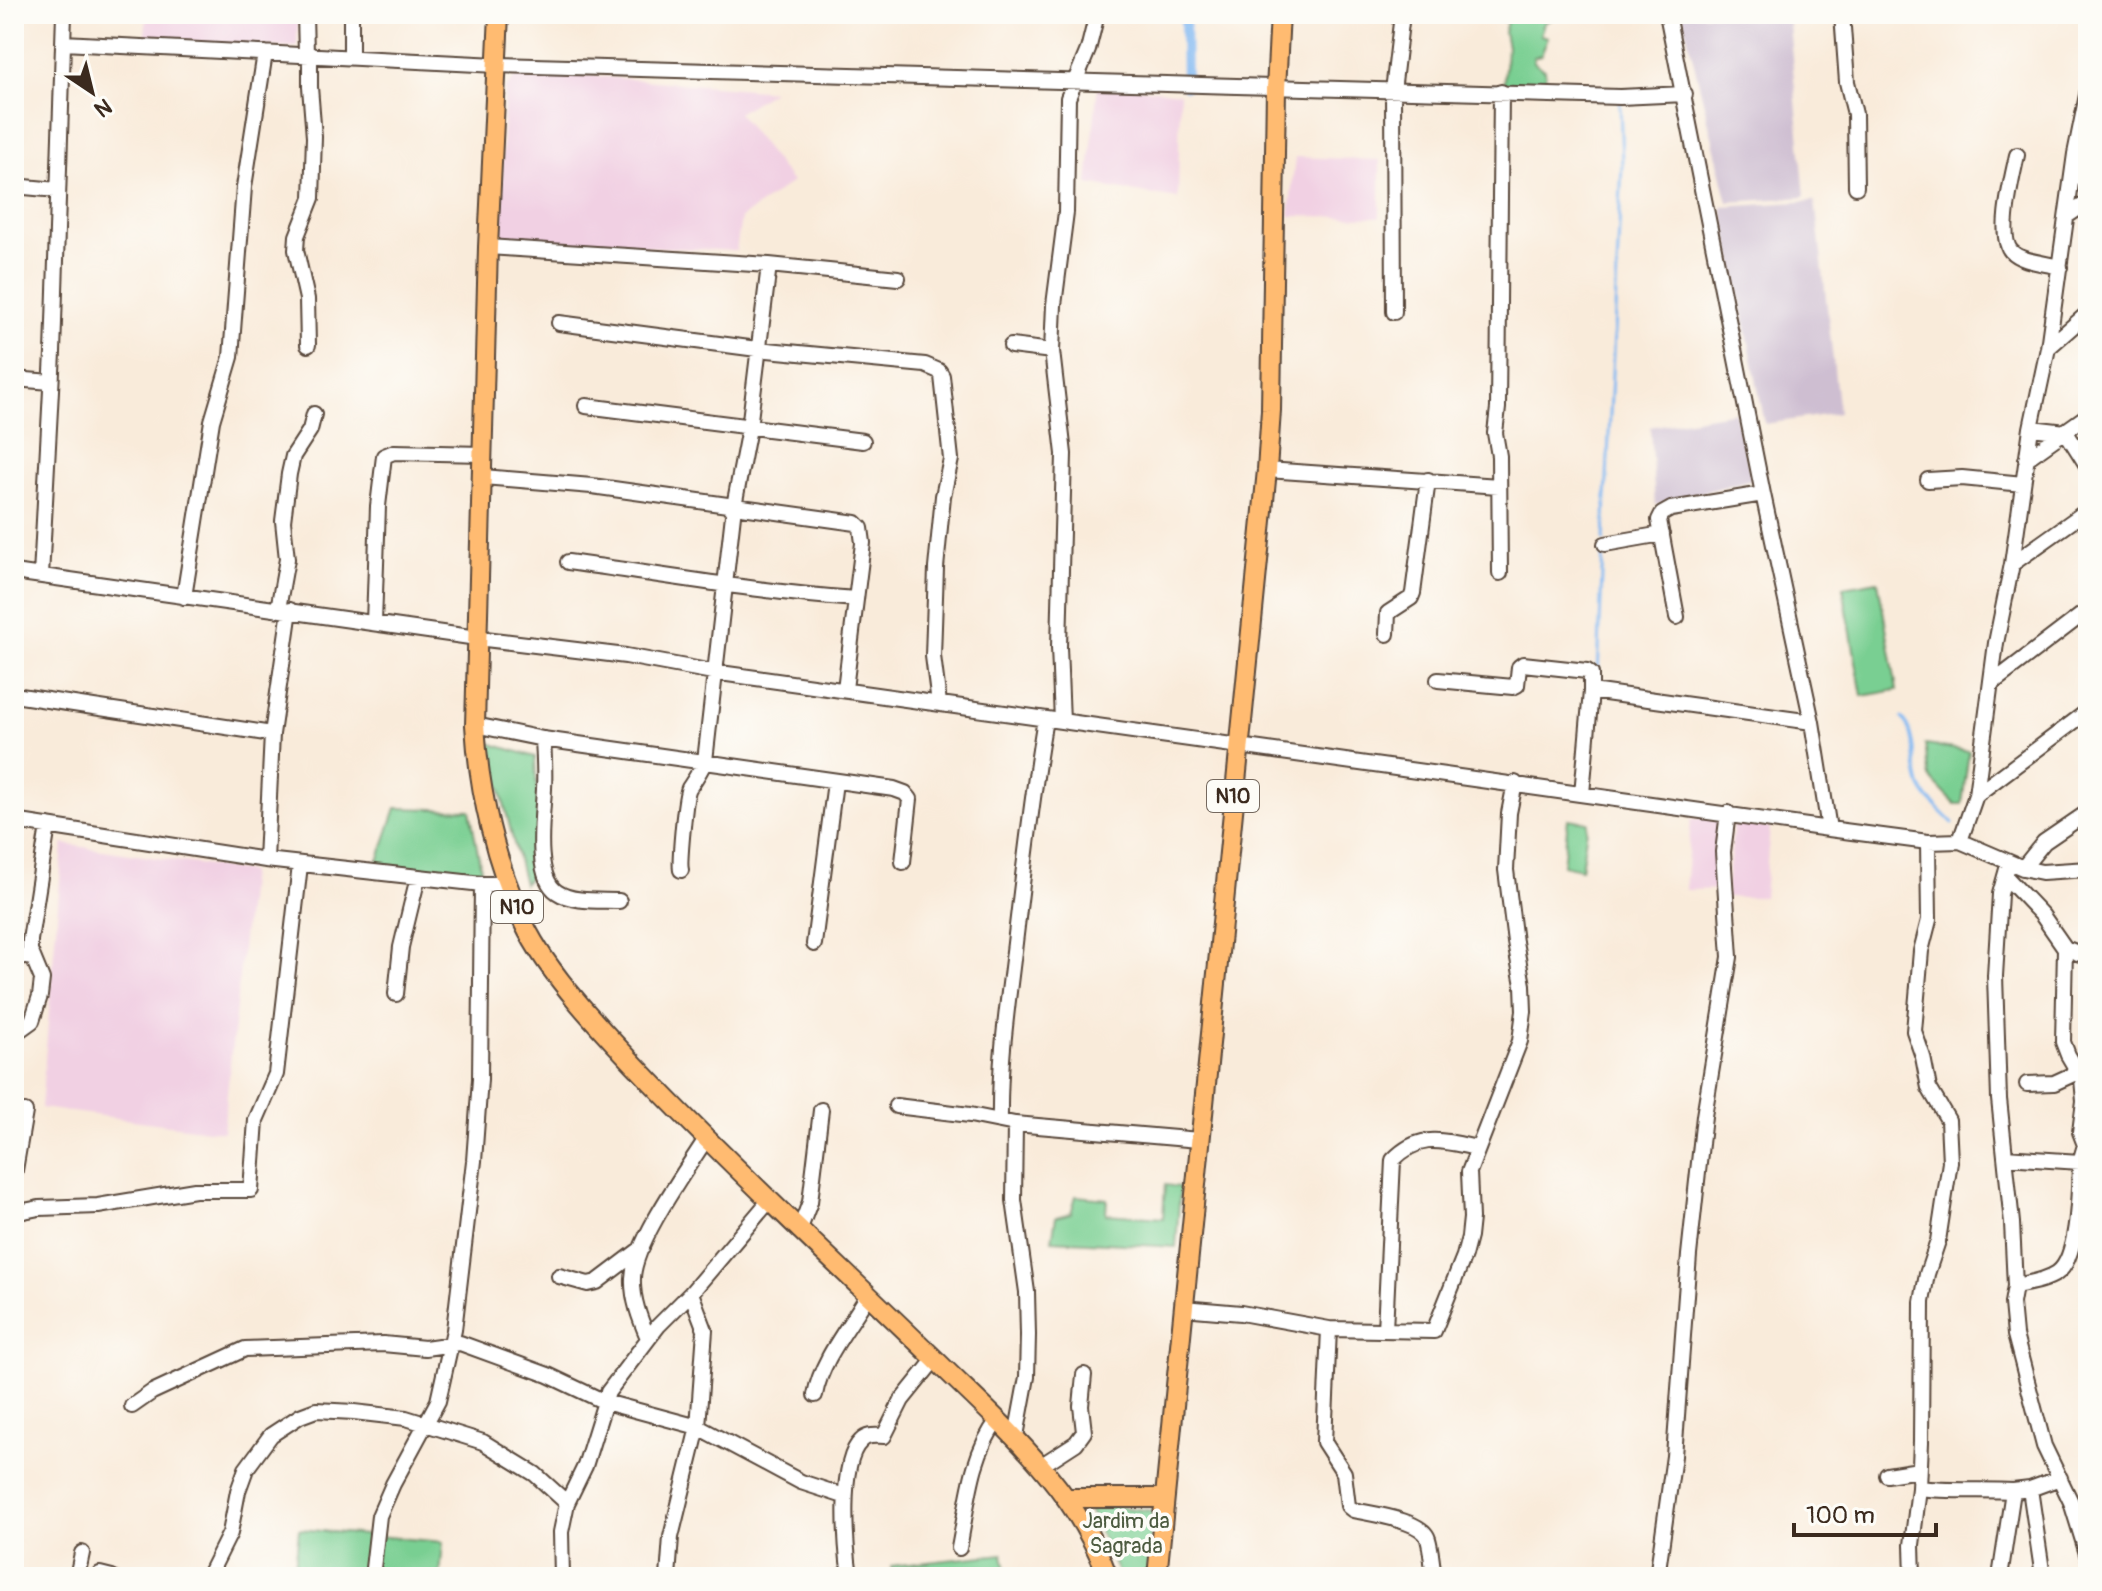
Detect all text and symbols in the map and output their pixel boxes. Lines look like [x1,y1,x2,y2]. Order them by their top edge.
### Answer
north arrow [52,52,132,132]
text: N [89,92,117,123]
road number: N10 [1207,780,1259,812]
road number: N10 [491,891,543,923]
scale bar [1794,1487,1936,1537]
text: 100 m [1806,1501,1875,1530]
park label: Jardim da Sagrada [1082,1507,1170,1560]

